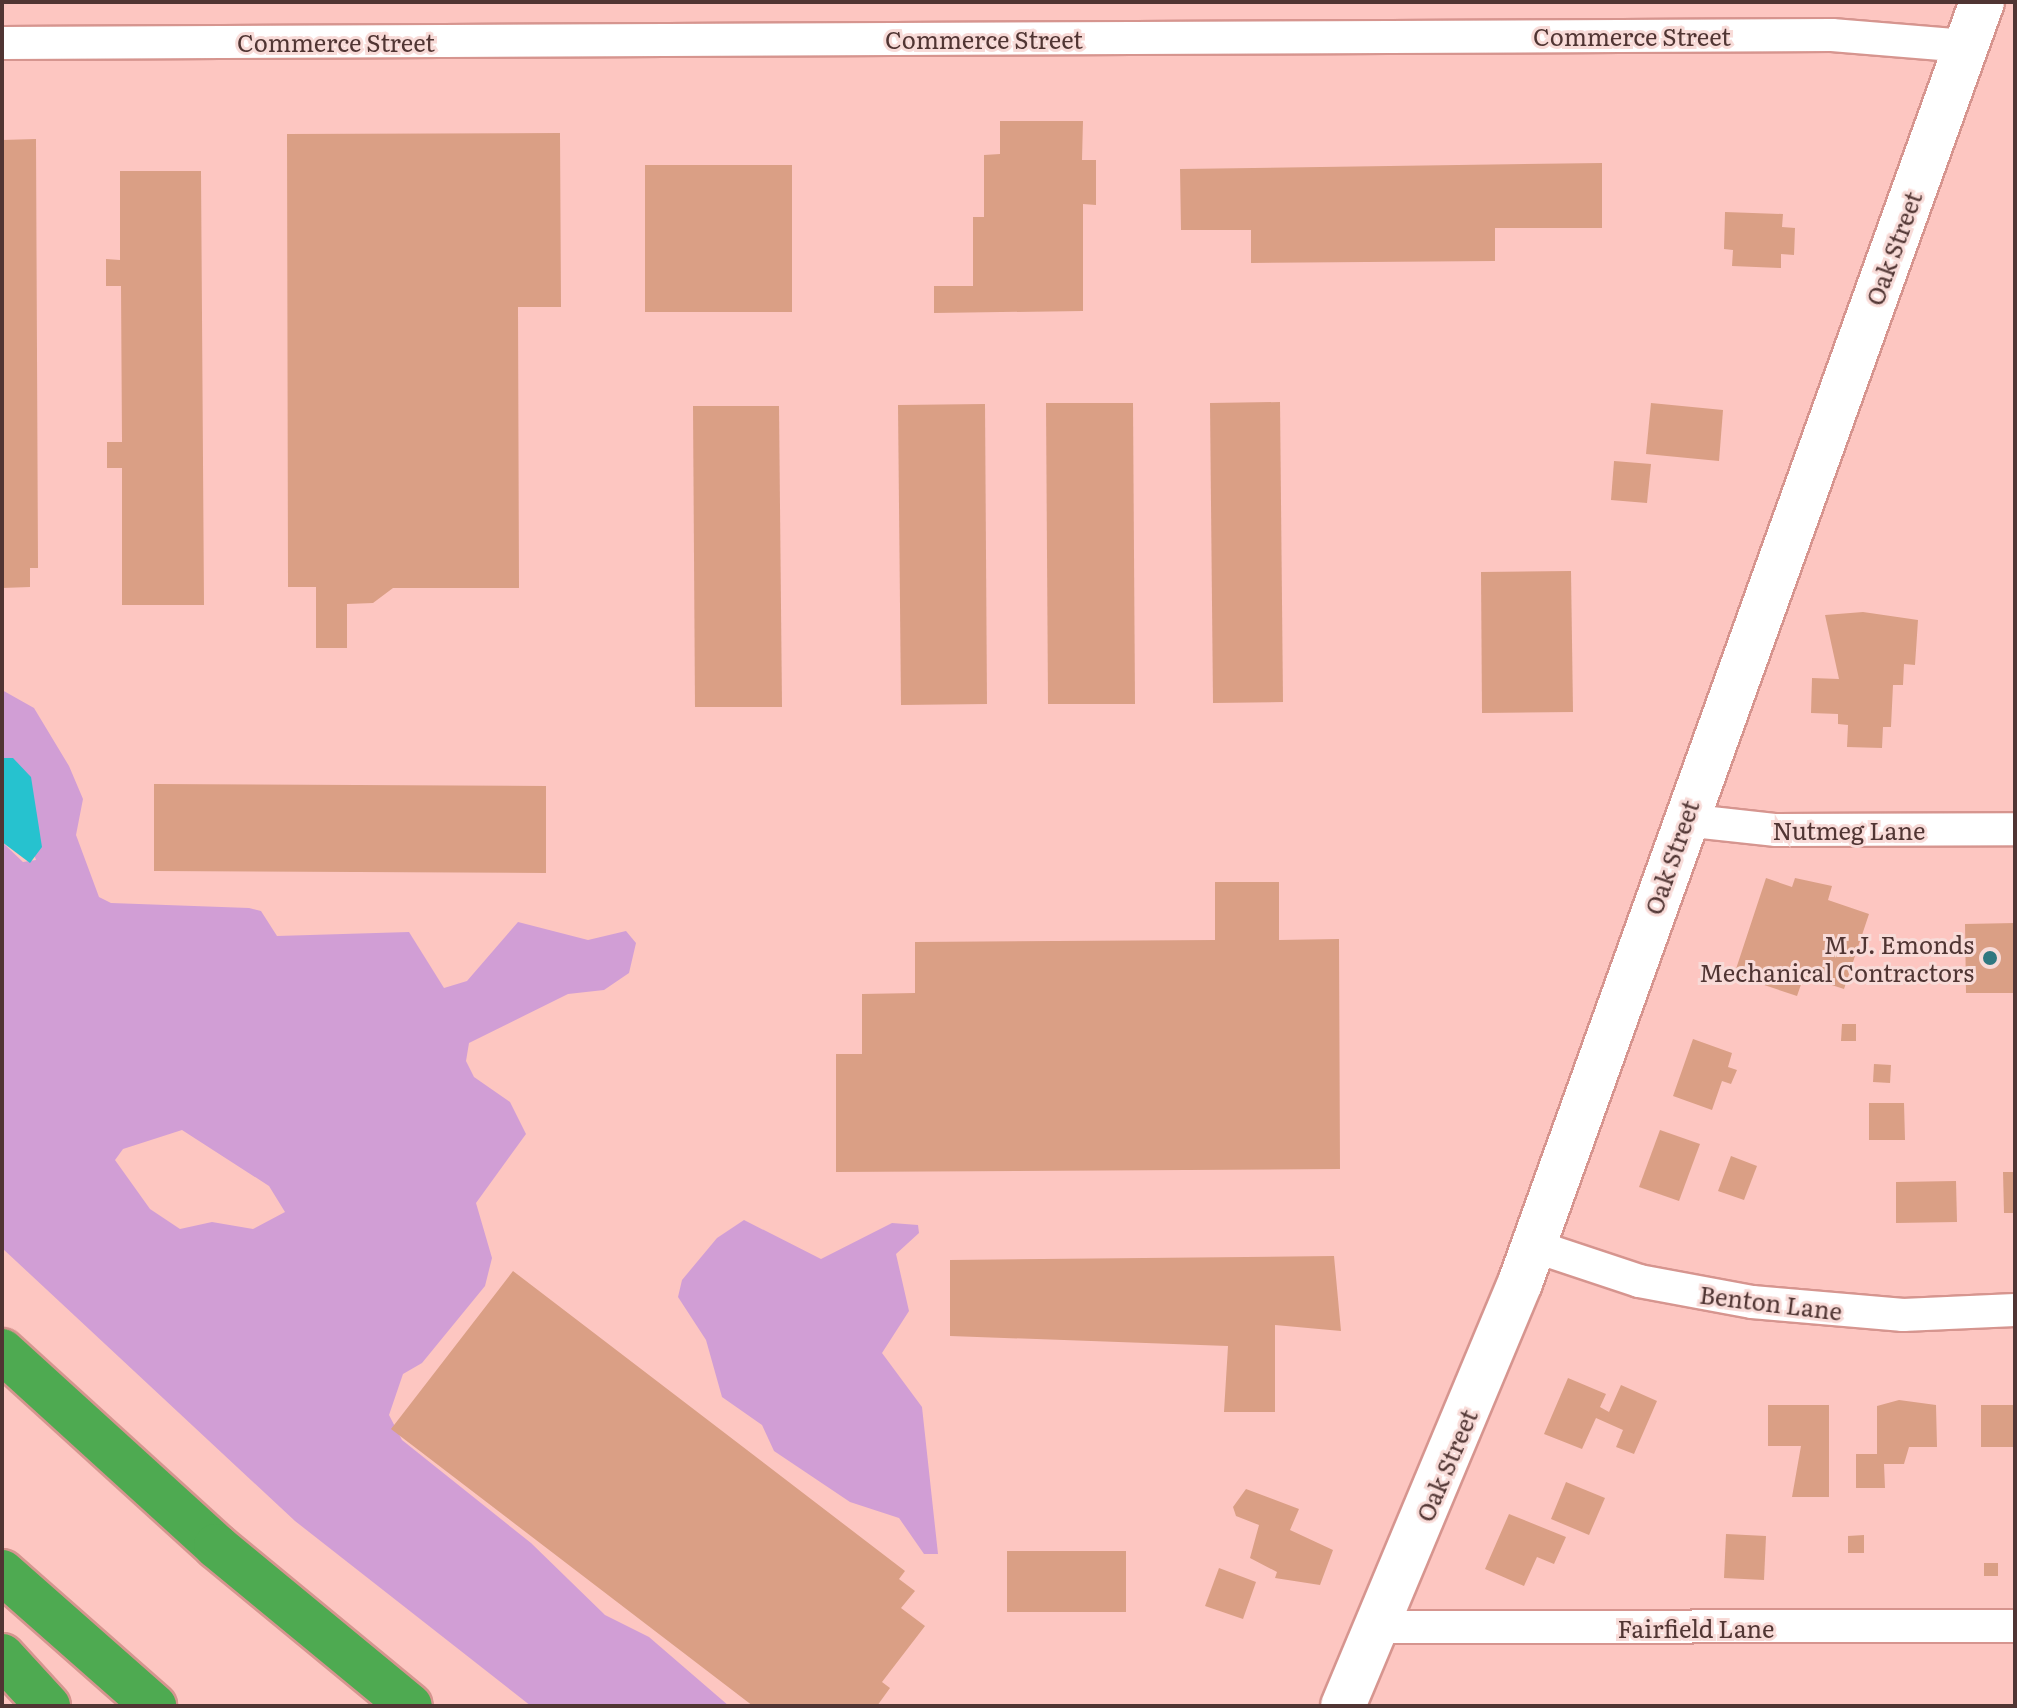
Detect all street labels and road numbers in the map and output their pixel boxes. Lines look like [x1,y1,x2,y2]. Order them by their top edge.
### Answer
street label: Commerce Street [1533,22,1731,50]
street label: Commerce Street [885,25,1083,53]
street label: Commerce Street [237,28,435,56]
street label: Oak Street [1859,187,1927,309]
street label: Oak Street [1638,796,1704,918]
street label: Nutmeg Lane [1773,816,1925,844]
street label: Benton Lane [1698,1279,1844,1325]
street label: Oak Street [1409,1404,1483,1526]
street label: Fairfield Lane [1617,1614,1775,1642]

